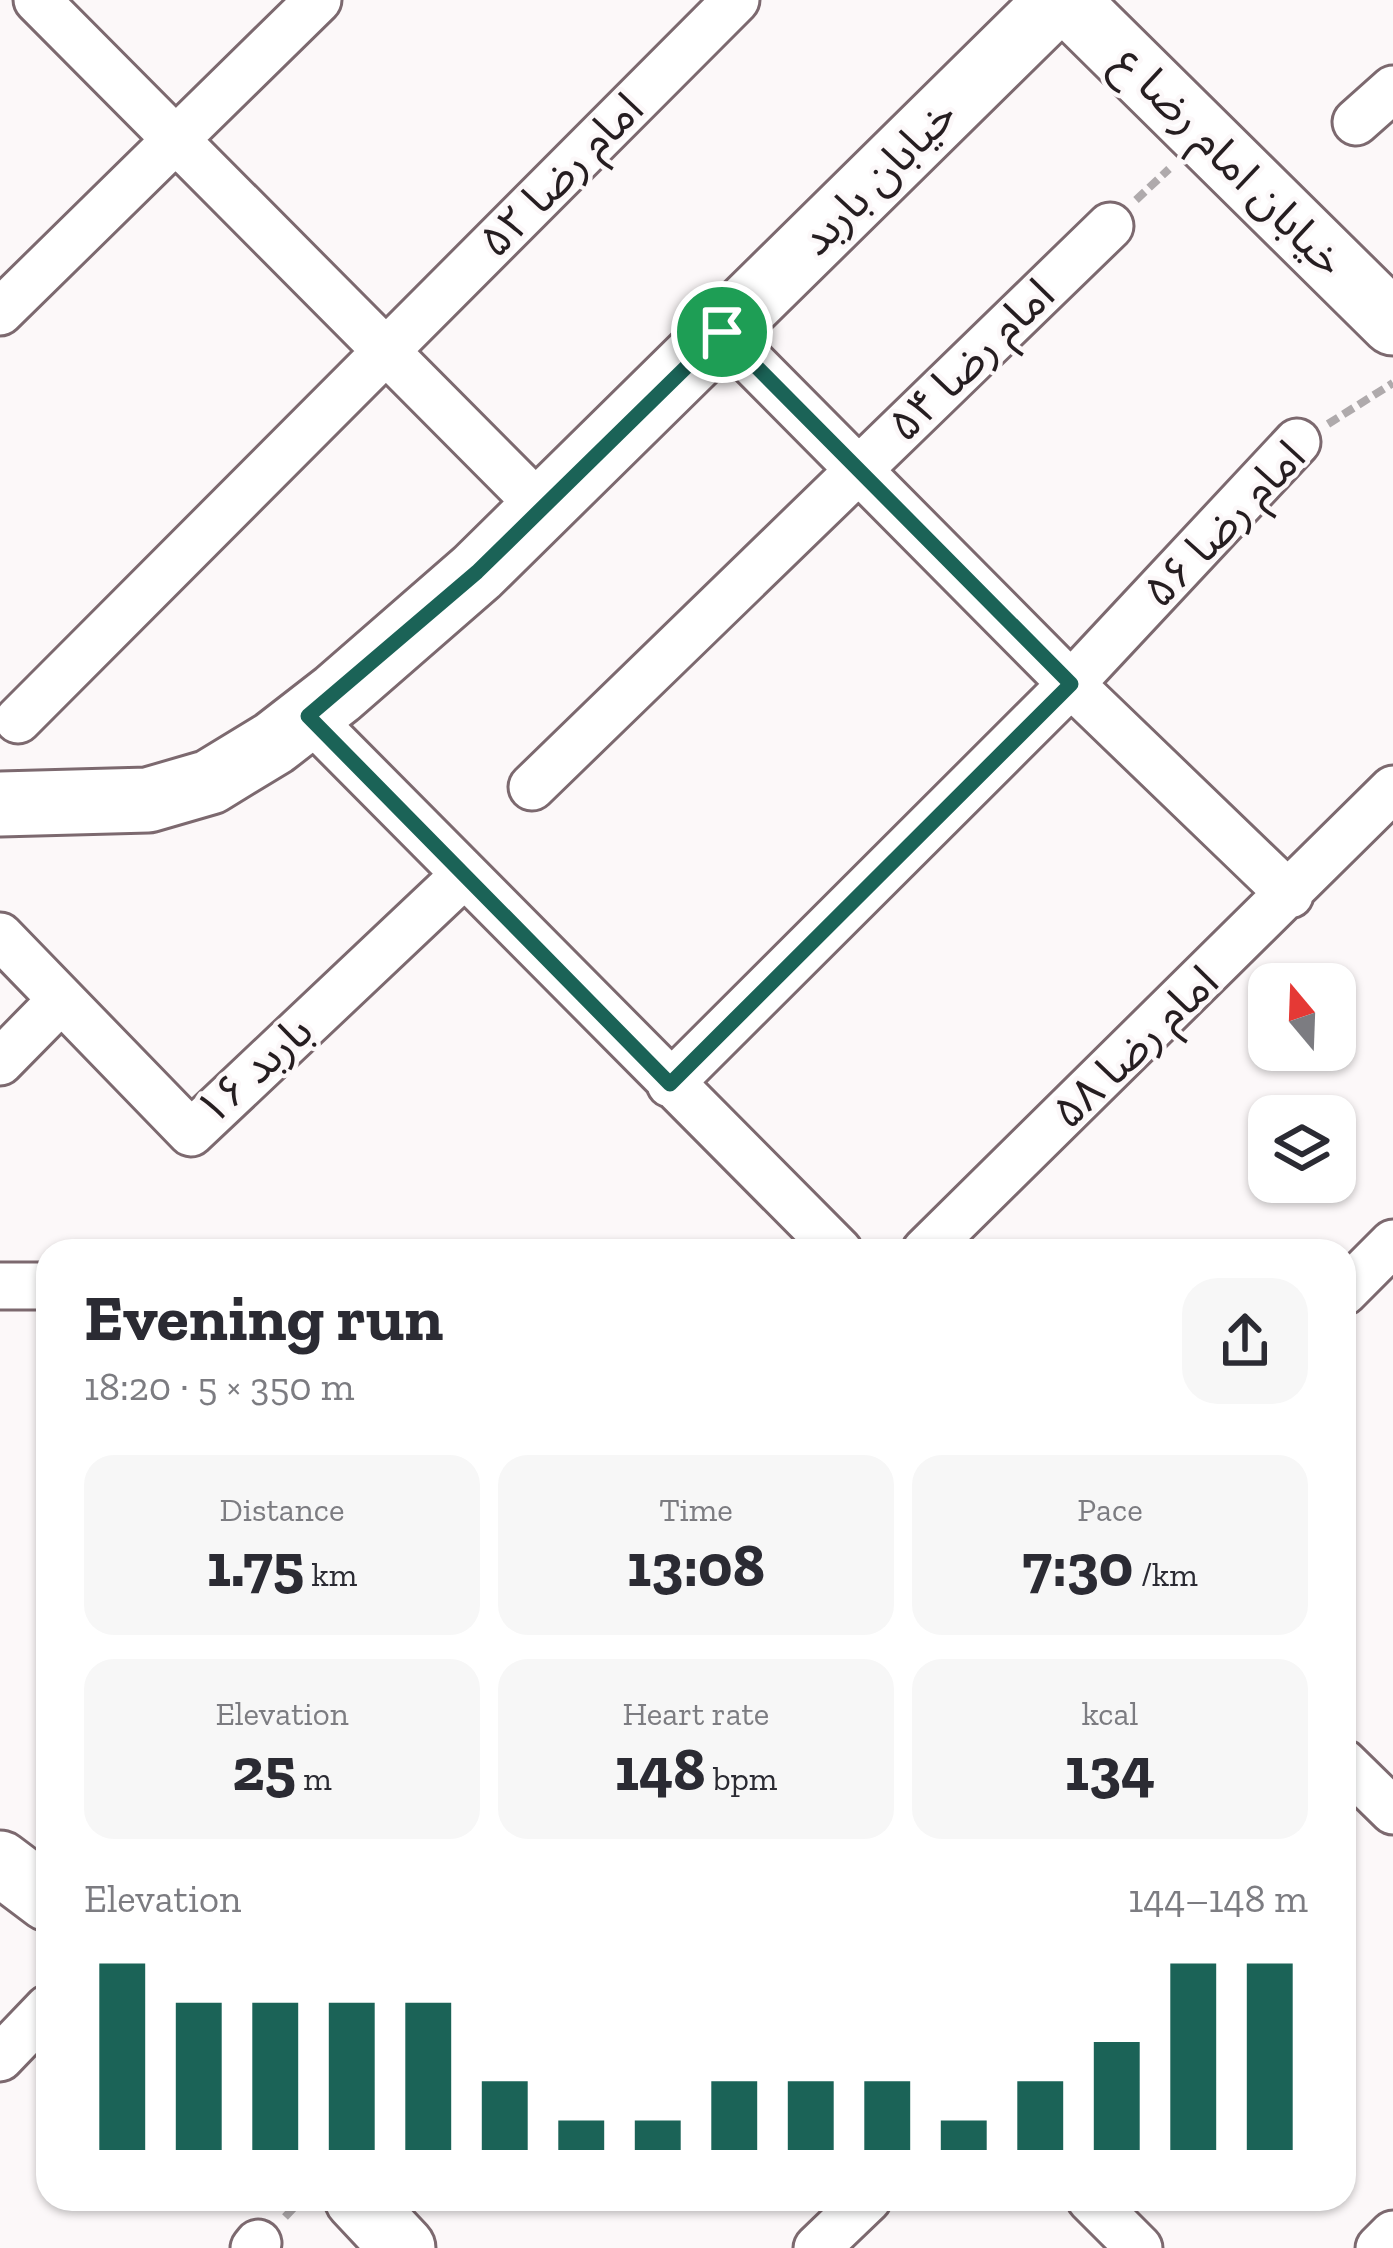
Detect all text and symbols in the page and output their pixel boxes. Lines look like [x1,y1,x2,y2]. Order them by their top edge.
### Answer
street label: خیابان امام رضا ع [1099,34,1357,292]
street label: امام رضا ۵۲ [468,82,659,273]
street label: خیابان باربد [789,88,967,266]
street label: امام رضا ۵۴ [877,268,1069,457]
pin [671,281,773,383]
icon: arrive [689,299,755,365]
street label: امام رضا ۵۶ [1132,430,1321,622]
street label: امام رضا ۵۸ [1041,955,1233,1144]
north arrow [1248,963,1356,1071]
map controls [1248,963,1356,1203]
street label: باربد ۱۶ [185,1004,323,1136]
button: layers [1248,1095,1356,1203]
text: Evening run [84,1278,443,1357]
button: share [1182,1278,1308,1404]
text: 18:20 · 5 × 350 m [84,1363,354,1410]
text: Distance [220,1490,344,1529]
text: Time [659,1490,733,1529]
text: Pace [1077,1490,1143,1529]
text: 1.75 [207,1529,304,1601]
text: 13:08 [627,1529,765,1601]
text: 7:30 [1022,1529,1133,1601]
text: km [304,1555,357,1594]
text: /km [1133,1555,1198,1594]
text: Elevation [215,1694,349,1733]
text: Heart rate [623,1694,769,1733]
text: kcal [1082,1694,1138,1733]
text: 25 [232,1733,296,1805]
text: 148 [615,1733,706,1805]
text: 134 [1065,1733,1155,1805]
text: m [296,1759,332,1798]
text: bpm [706,1759,777,1798]
text: Elevation [84,1875,241,1922]
text: 144–148 m [1128,1875,1308,1922]

